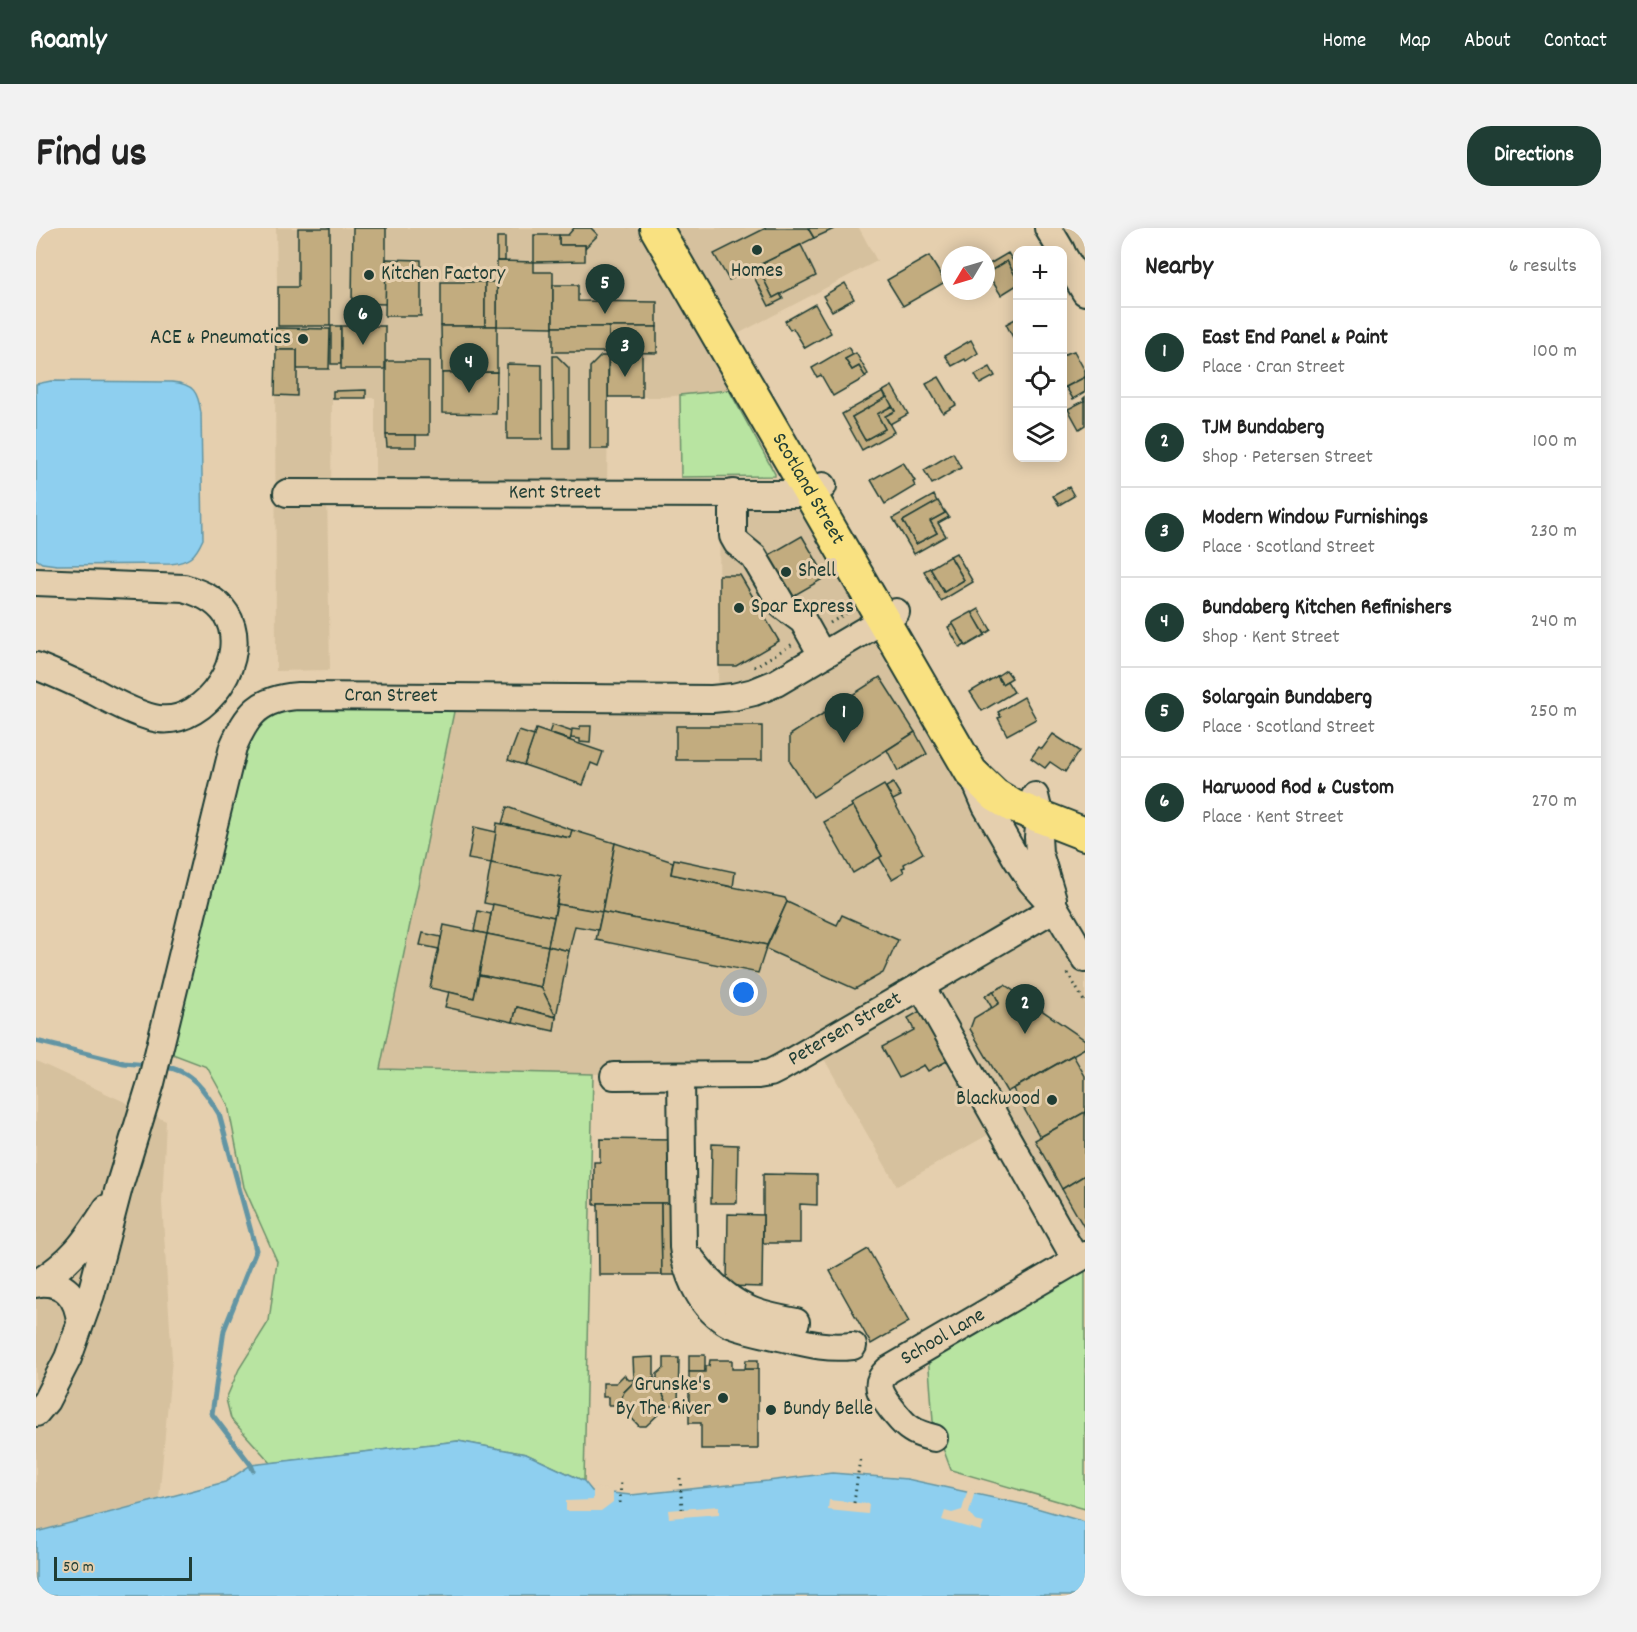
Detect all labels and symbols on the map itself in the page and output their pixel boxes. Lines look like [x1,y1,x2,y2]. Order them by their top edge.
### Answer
marker: Homes [750,243,764,257]
north arrow [941,246,995,300]
place label: Homes [731,257,783,287]
place label: Kitchen Factory [381,260,506,290]
pin: 5 [586,264,624,314]
marker: Kitchen Factory [362,268,376,282]
pin: 6 [344,296,382,345]
place label: ACE & Pneumatics [150,324,291,354]
pin: 3 [606,328,644,377]
marker: ACE & Pneumatics [296,332,310,346]
pin: 4 [450,344,488,393]
street label: Scotland Street [763,428,852,551]
street label: Kent Street [509,478,601,509]
place label: Shell [798,557,836,587]
marker: Shell [779,565,793,579]
place label: Spar Express [751,593,854,623]
marker: Spar Express [732,601,746,615]
street label: Cran Street [344,681,438,712]
pin: 1 [824,694,864,743]
your location [729,978,758,1007]
pin: 2 [1006,984,1044,1034]
street label: Petersen Street [783,985,908,1075]
place label: Blackwood [956,1085,1040,1115]
marker: Blackwood [1045,1093,1059,1107]
street label: School Lane [896,1301,991,1374]
place label: Grunske's By The River [616,1371,711,1425]
marker: Grunske's By The River [716,1391,730,1405]
place label: Bundy Belle [783,1395,873,1425]
marker: Bundy Belle [764,1403,778,1417]
scale bar [54,1554,192,1582]

